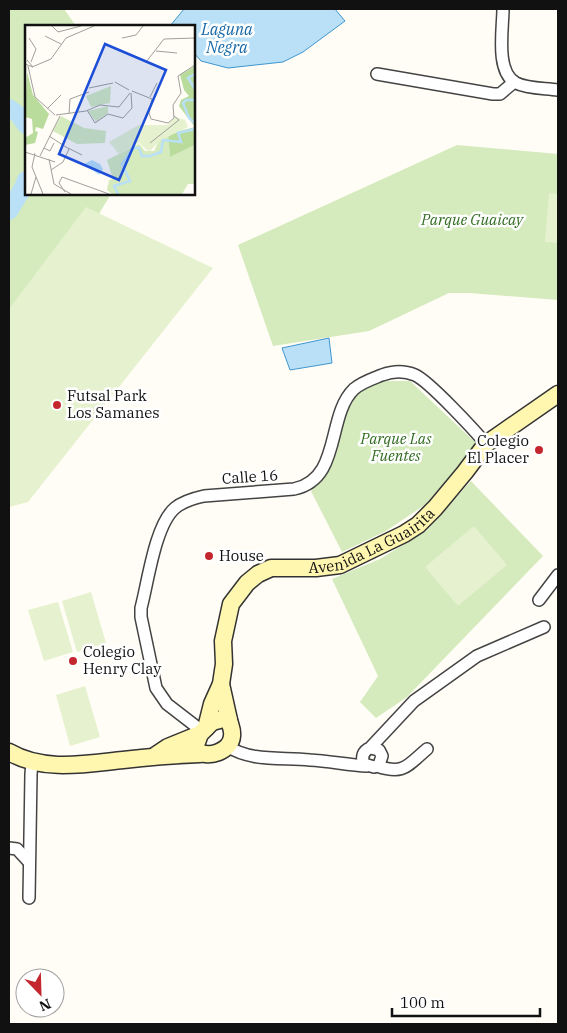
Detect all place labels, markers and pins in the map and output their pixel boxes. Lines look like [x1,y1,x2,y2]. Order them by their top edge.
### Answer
place label: Futsal Park Los Samanes [67,386,160,422]
marker: Futsal Park Los Samanes [51,399,63,411]
place label: Colegio El Placer [467,431,529,467]
marker: Colegio El Placer [533,444,545,456]
place label: House [219,546,264,565]
marker: House [203,550,215,562]
place label: Colegio Henry Clay [83,642,161,678]
marker: Colegio Henry Clay [67,655,79,667]

